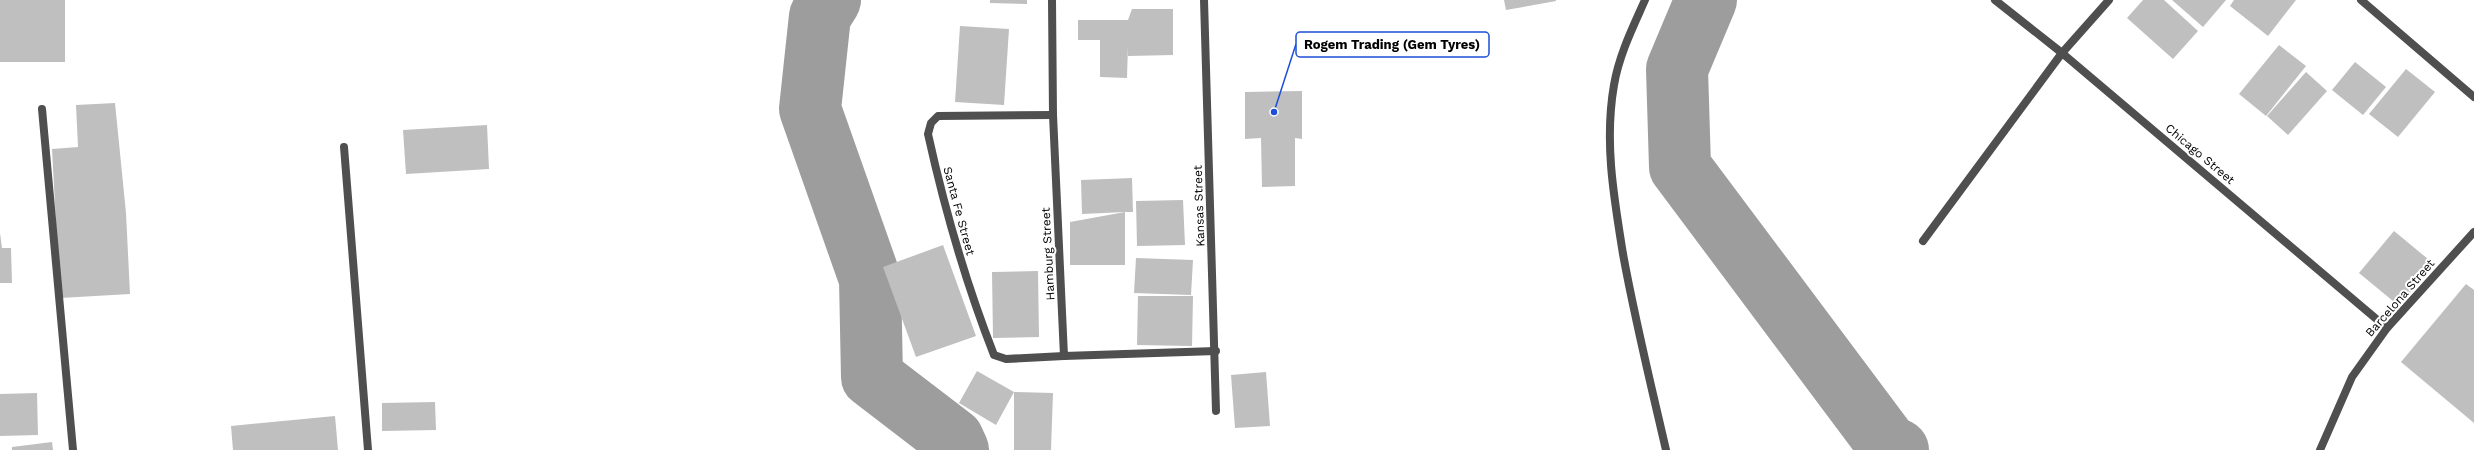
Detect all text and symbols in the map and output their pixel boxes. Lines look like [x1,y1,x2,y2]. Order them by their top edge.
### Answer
callout: Rogem Trading (Gem Tyres) [1296,32,1489,57]
text: Rogem Trading (Gem Tyres) [1304,37,1480,52]
street label: Chicago Street [2162,121,2238,187]
street label: Santa Fe Street [940,165,978,257]
street label: Kansas Street [1191,165,1207,247]
street label: Hamburg Street [1039,207,1057,301]
street label: Barcelona Street [2363,256,2437,340]

